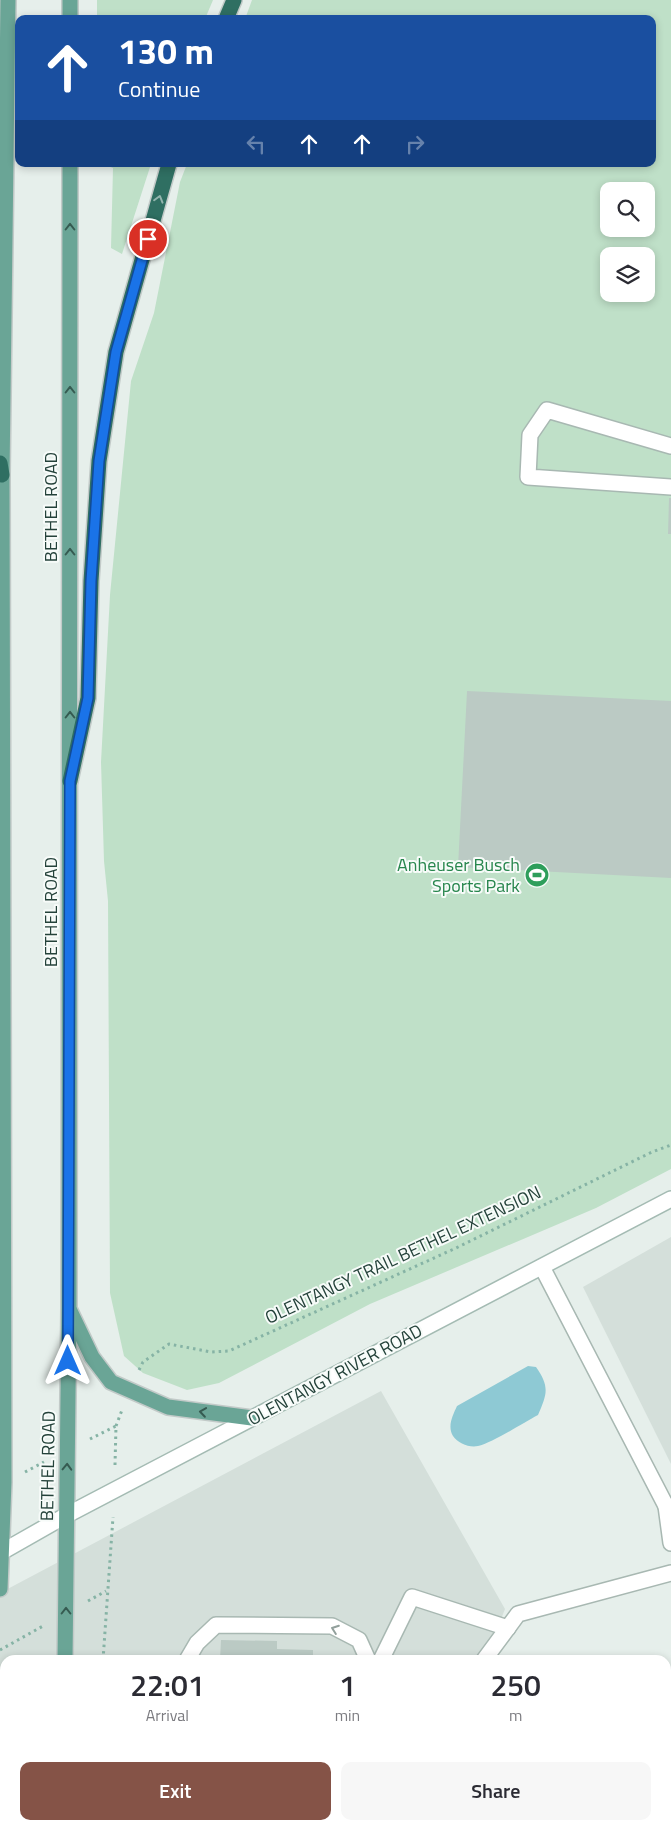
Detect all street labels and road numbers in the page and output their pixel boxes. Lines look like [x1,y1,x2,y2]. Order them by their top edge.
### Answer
street label: BETHEL ROAD [37,452,64,562]
street label: BETHEL ROAD [37,857,64,967]
street label: OLENTANGY TRAIL BETHEL EXTENSION [260,1179,545,1331]
street label: OLENTANGY RIVER ROAD [242,1317,427,1432]
street label: BETHEL ROAD [33,1411,62,1521]

